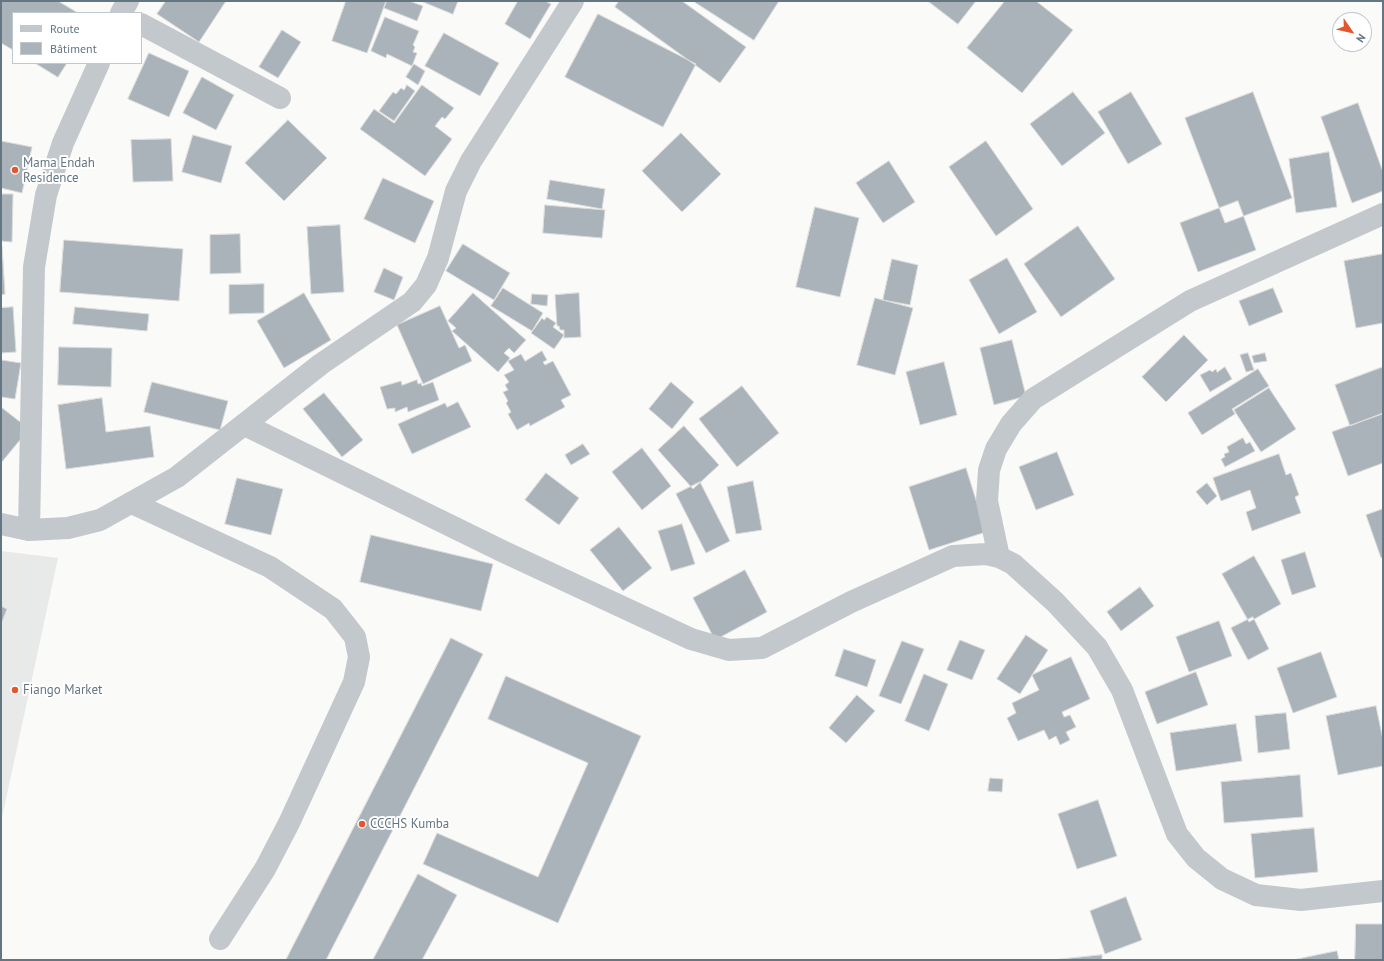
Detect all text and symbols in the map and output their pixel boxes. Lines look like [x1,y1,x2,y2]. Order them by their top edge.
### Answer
legend [12,12,142,64]
north arrow [1332,12,1372,52]
text: Route [50,21,80,36]
text: N [1353,31,1369,45]
text: Bâtiment [50,41,97,56]
place label: Mama Endah Residence [23,155,95,186]
marker: Mama Endah Residence [10,165,20,175]
place label: Fiango Market [23,682,102,698]
marker: Fiango Market [10,685,20,695]
place label: CCCHS Kumba [370,816,449,832]
marker: CCCHS Kumba [357,819,367,829]

